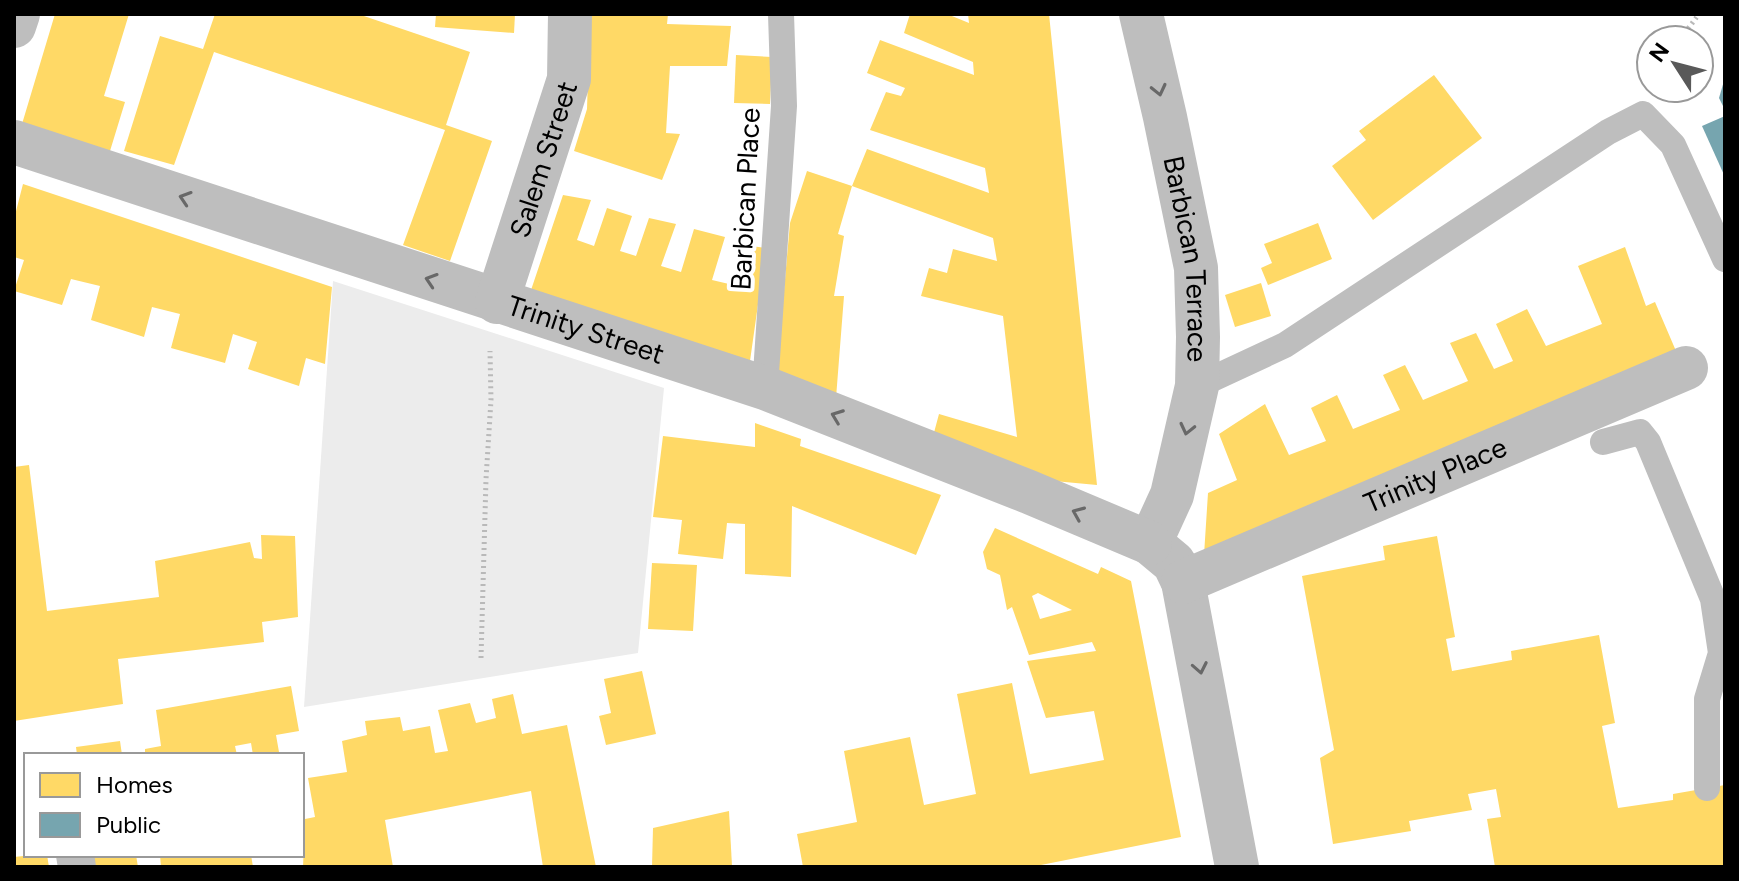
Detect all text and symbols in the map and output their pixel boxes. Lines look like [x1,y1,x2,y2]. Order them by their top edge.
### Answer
north arrow [1635,24,1715,104]
text: N [1643,38,1675,67]
street label: Salem Street [502,77,584,242]
one-way arrow [1150,82,1167,96]
street label: Barbican Place [723,107,767,291]
street label: Barbican Terrace [1156,153,1215,363]
one-way arrow [178,192,192,208]
one-way arrow [425,274,439,290]
street label: Trinity Street [503,288,669,371]
one-way arrow [831,409,845,426]
one-way arrow [1179,422,1196,435]
street label: Trinity Place [1359,429,1512,520]
one-way arrow [1072,506,1087,522]
one-way arrow [1190,661,1207,674]
legend [24,753,304,857]
text: Homes [96,770,173,799]
text: Public [96,810,161,839]

